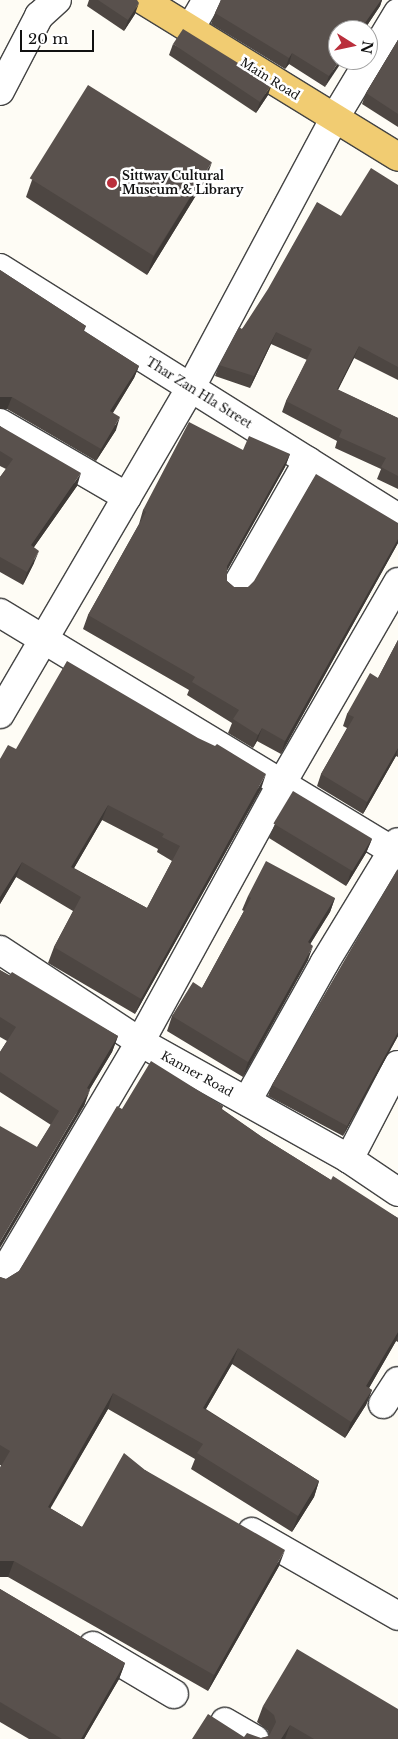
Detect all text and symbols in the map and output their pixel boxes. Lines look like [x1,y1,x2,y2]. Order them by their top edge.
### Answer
scale bar [22,20,96,52]
north arrow [328,20,378,70]
text: 20 m [28,29,68,48]
text: N [357,39,377,55]
street label: Main Road [238,55,302,103]
place label: Sittway Cultural Museum & Library [122,169,244,197]
marker: Sittway Cultural Museum & Library [106,177,118,189]
street label: Thar Zan Hla Street [143,354,255,432]
street label: Kanner Road [158,1048,236,1100]

